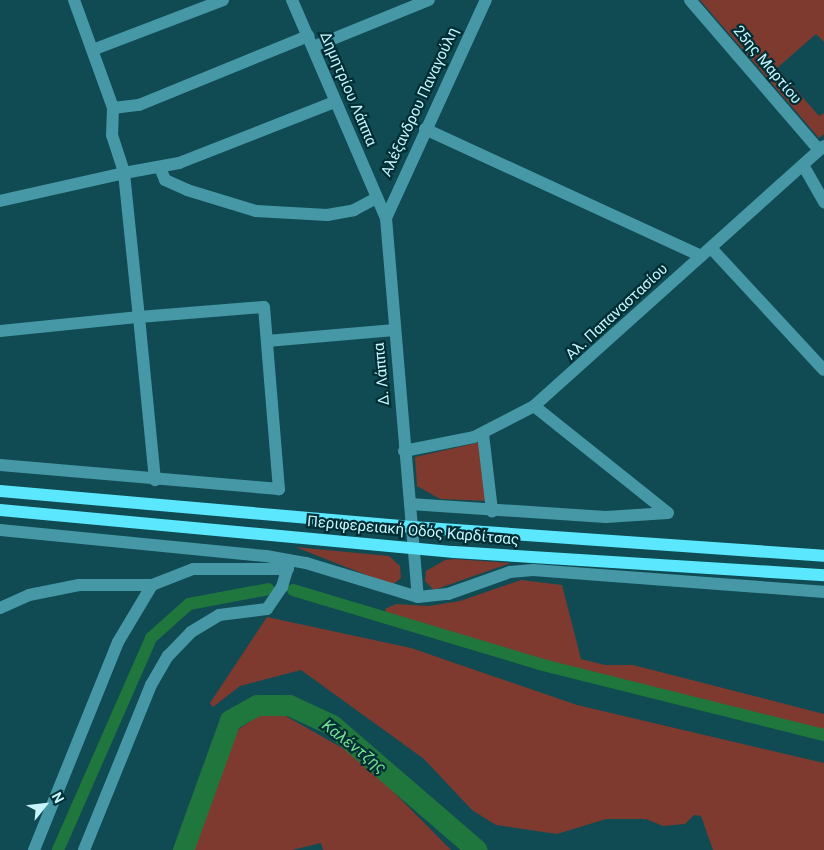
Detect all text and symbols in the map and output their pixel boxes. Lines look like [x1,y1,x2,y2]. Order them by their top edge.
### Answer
street label: 25ης Μαρτίου [729,22,805,108]
street label: Αλέξανδρου Παναγούλη [378,25,462,179]
street label: Δημητρίου Λάππα [316,29,380,149]
street label: Αλ. Παπαναστασίου [562,260,672,364]
street label: Δ. Λάππα [370,342,394,406]
street label: Περιφερειακή Οδός Καρδίτσας [306,513,520,549]
water label: Καλέντζης [318,716,390,778]
north arrow [20,780,70,830]
text: N [49,790,68,806]

